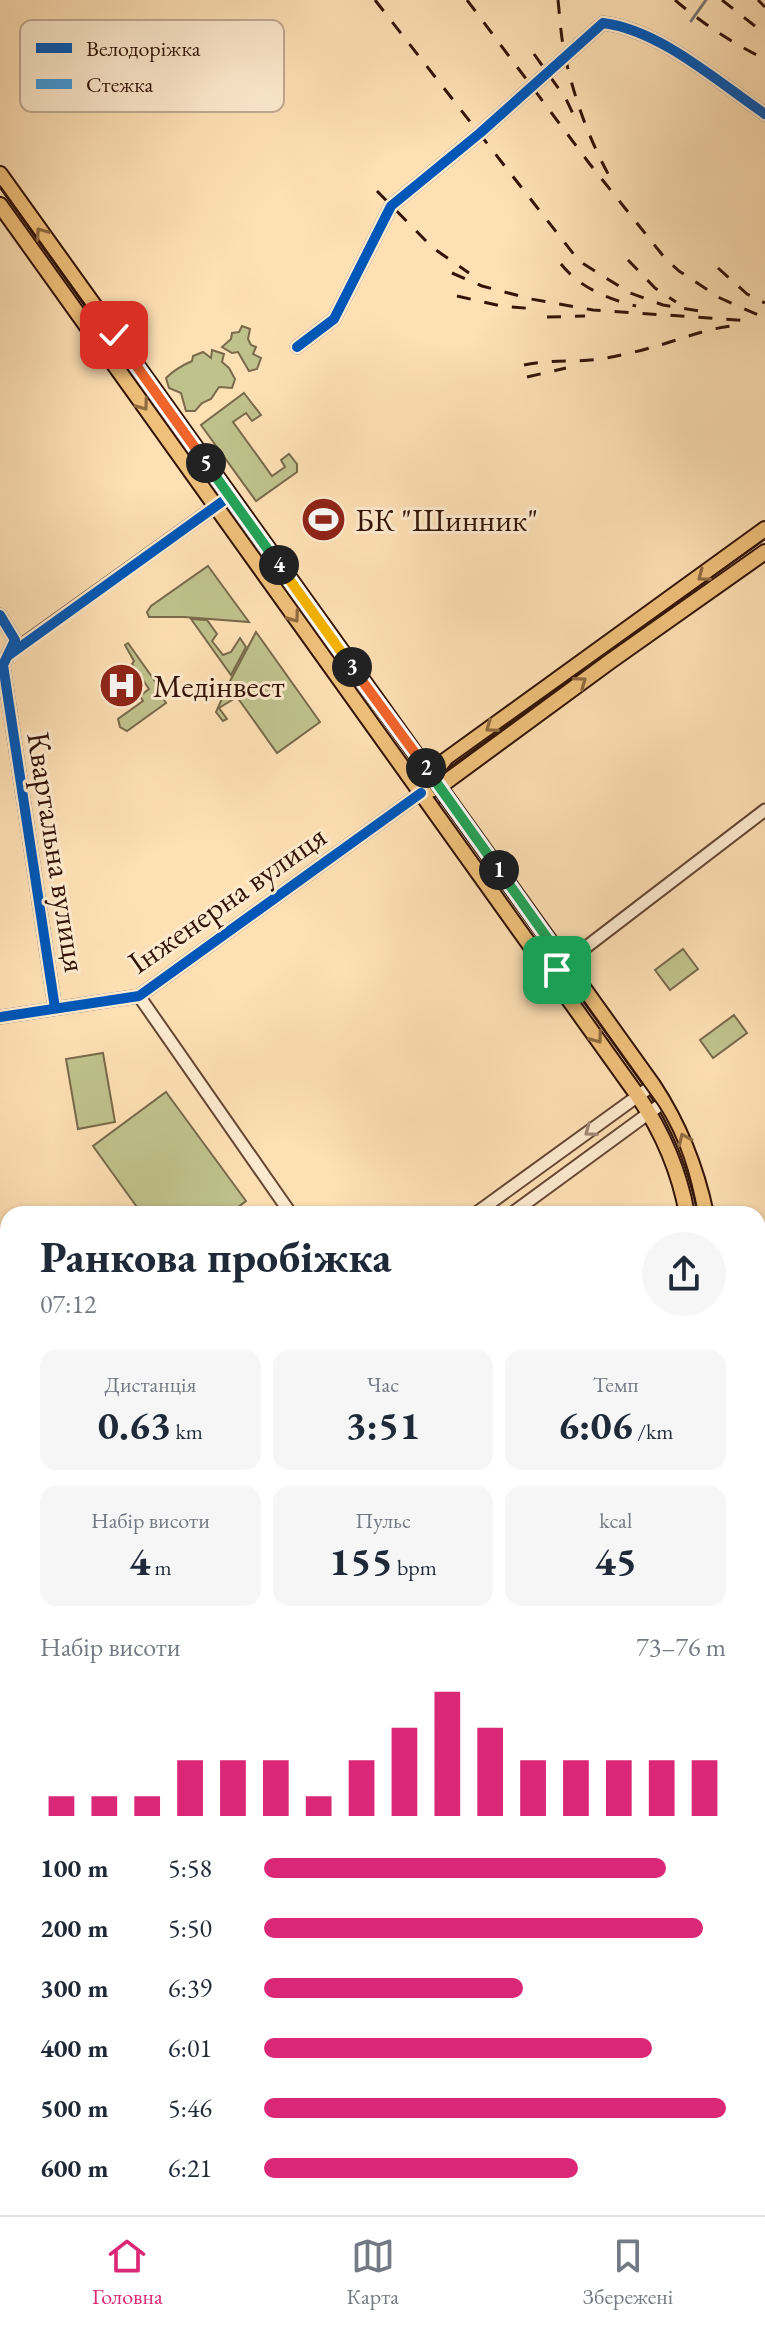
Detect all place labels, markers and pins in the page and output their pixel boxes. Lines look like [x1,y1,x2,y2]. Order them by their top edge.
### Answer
pin [80,301,148,369]
pin: 5 [186,443,226,483]
sports icon: БК "Шинник" [300,496,348,544]
place label: БК "Шинник" [355,499,538,541]
pin: 4 [259,545,299,585]
pin: 3 [332,647,372,687]
hospital icon: Медінвест [98,662,146,710]
place label: Медінвест [153,665,285,707]
pin: 2 [406,748,446,788]
pin: 1 [479,850,519,890]
pin [523,936,591,1004]

